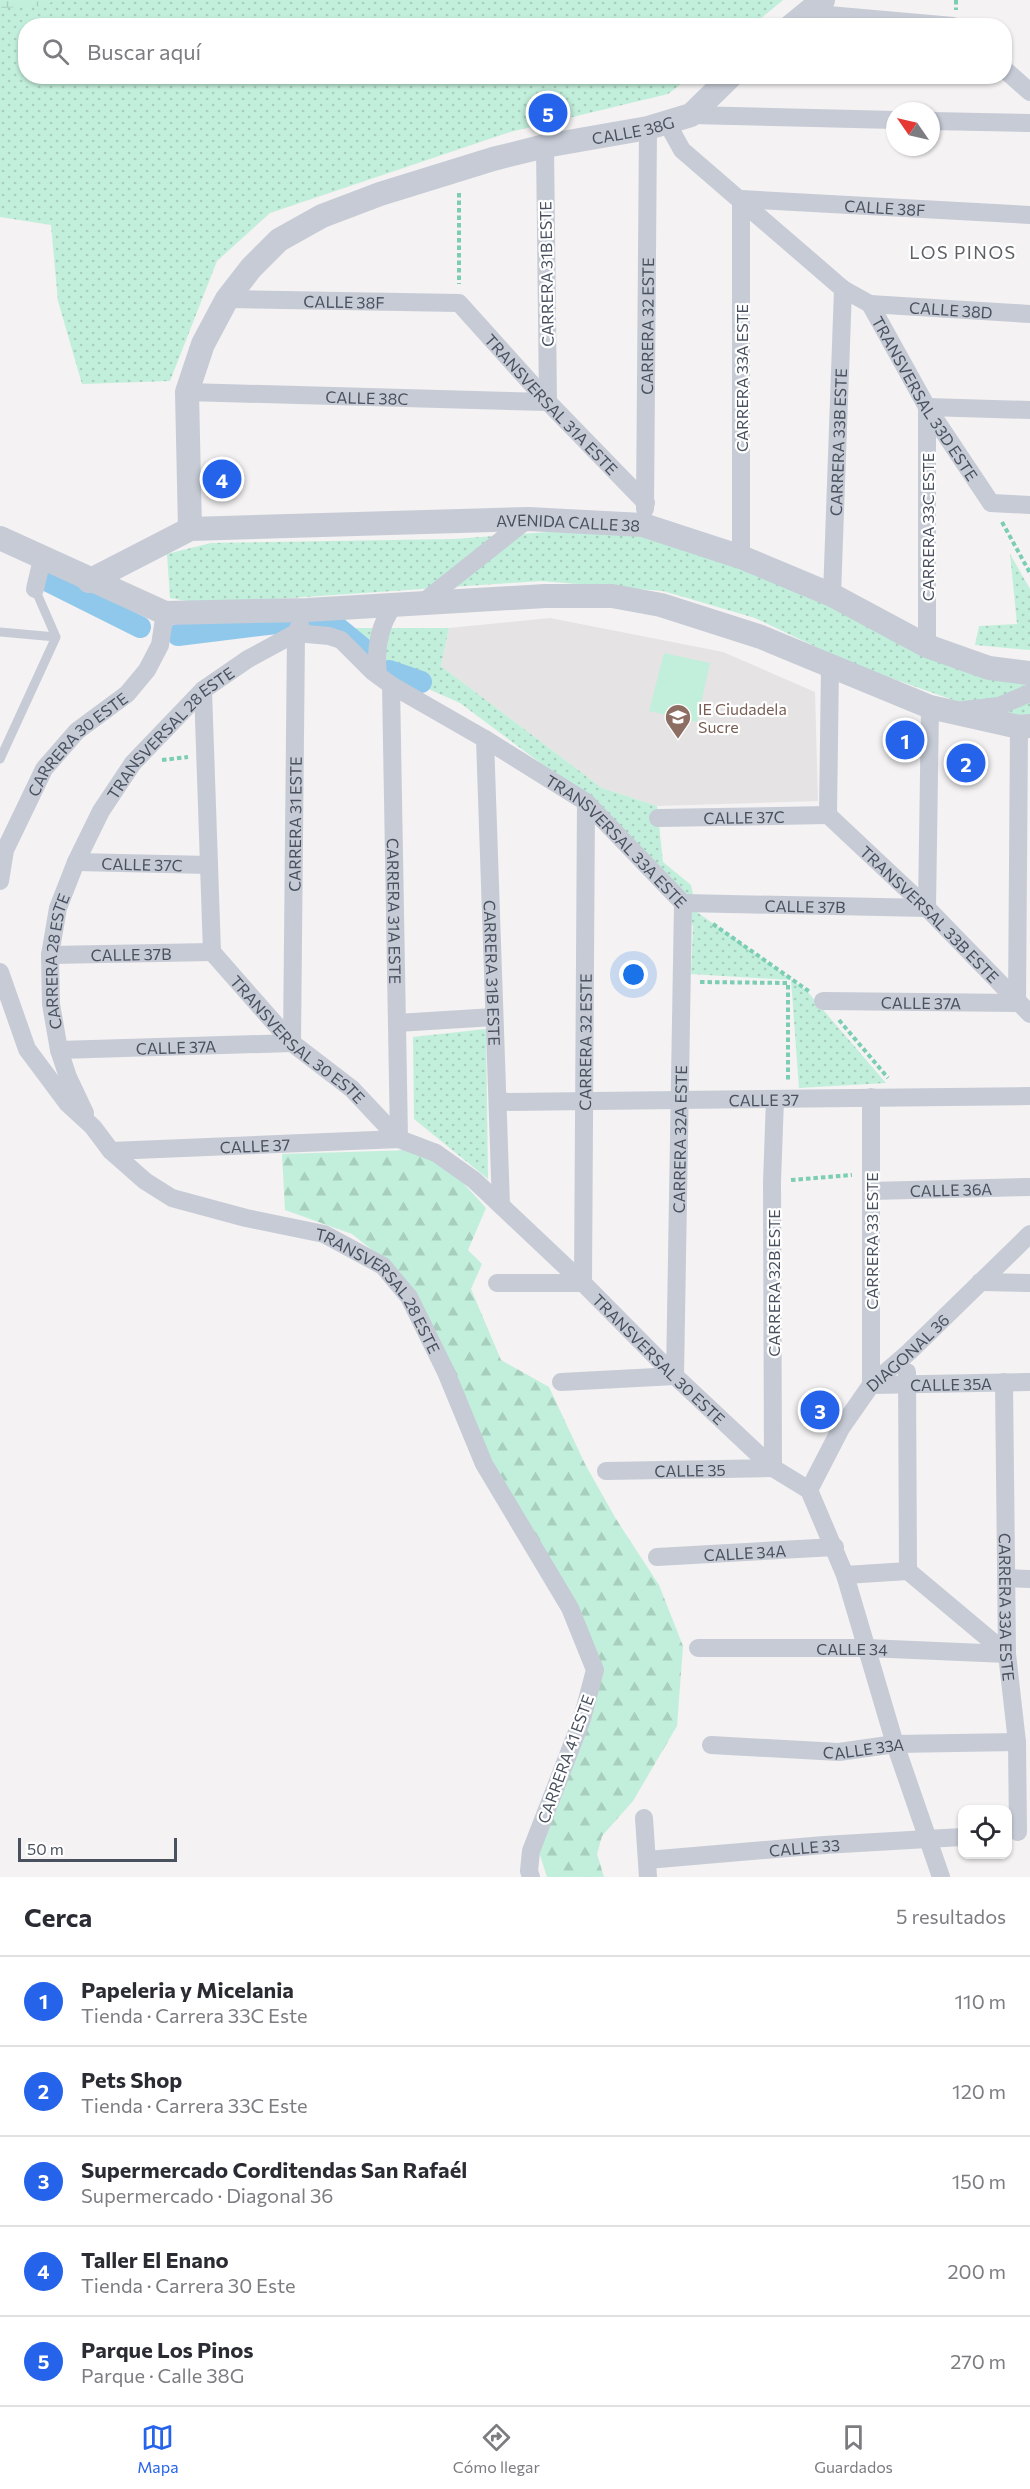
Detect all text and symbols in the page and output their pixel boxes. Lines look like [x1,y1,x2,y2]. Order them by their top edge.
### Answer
search box [18,18,1012,84]
icon: search [39,35,72,68]
text: Buscar aquí [87,38,201,65]
pin: 5 [528,90,568,136]
north arrow [886,102,940,156]
street label: CALLE 38G [590,111,676,147]
street label: CALLE 38F [844,195,926,219]
street label: CARRERA 31B ESTE [535,201,557,347]
district label: LOS PINOS [909,241,1017,263]
street label: CARRERA 32 ESTE [636,257,656,395]
street label: CALLE 38F [303,291,385,311]
street label: CALLE 38D [909,297,993,321]
street label: CARRERA 33A ESTE [732,304,751,452]
street label: TRANSVERSAL 33D ESTE [869,312,983,484]
street label: TRANSVERSAL 31A ESTE [481,329,622,478]
street label: CARRERA 33B ESTE [825,368,850,516]
street label: CALLE 38C [325,386,409,408]
street label: CARRERA 33C ESTE [918,453,937,601]
pin: 4 [202,456,242,502]
street label: AVENIDA CALLE 38 [496,509,641,534]
street label: TRANSVERSAL 28 ESTE [102,662,237,802]
street label: CARRERA 30 ESTE [23,688,131,799]
place label: IE Ciudadela Sucre [698,699,787,736]
school or university icon: IE Ciudadela Sucre [663,702,693,740]
pin: 1 [886,718,924,762]
pin: 2 [946,740,986,786]
street label: CARRERA 31 ESTE [284,756,304,892]
street label: TRANSVERSAL 33A ESTE [542,770,691,911]
street label: CALLE 37C [703,806,785,827]
street label: CARRERA 31A ESTE [384,838,406,984]
street label: TRANSVERSAL 33B ESTE [857,841,1003,986]
street label: CALLE 37C [101,853,183,874]
street label: CARRERA 28 ESTE [41,890,72,1031]
street label: CALLE 37B [764,895,846,916]
street label: CARRERA 31B ESTE [481,900,505,1046]
street label: CALLE 37B [90,943,172,964]
your location [619,960,648,989]
street label: TRANSVERSAL 30 ESTE [227,971,369,1107]
street label: CARRERA 32 ESTE [575,973,594,1111]
street label: CALLE 37A [881,992,961,1012]
street label: CALLE 37A [136,1036,216,1057]
street label: CARRERA 32A ESTE [668,1065,690,1214]
street label: CALLE 37 [729,1089,799,1109]
street label: CALLE 37 [219,1134,290,1156]
street label: CARRERA 33 ESTE [862,1172,881,1310]
street label: CALLE 36A [910,1178,992,1200]
street label: CARRERA 32B ESTE [764,1209,783,1357]
street label: TRANSVERSAL 28 ESTE [314,1223,445,1356]
street label: TRANSVERSAL 30 ESTE [589,1289,729,1428]
street label: DIAGONAL 36 [862,1309,952,1395]
street label: CALLE 35A [910,1373,992,1394]
pin: 3 [800,1388,840,1432]
street label: CALLE 35 [654,1459,726,1480]
street label: CARRERA 33A ESTE [996,1533,1020,1682]
street label: CALLE 34A [703,1540,787,1564]
street label: CALLE 34 [816,1638,889,1658]
street label: CARRERA 41 ESTE [533,1692,597,1826]
street label: CALLE 33A [822,1734,904,1762]
map controls [958,1805,1012,1859]
button: locate [958,1805,1012,1859]
scale bar [18,1835,177,1862]
street label: CALLE 33 [768,1835,840,1859]
text: 50 m [27,1839,64,1858]
text: Cerca [24,1901,92,1932]
text: 5 resultados [896,1904,1006,1928]
text: Papeleria y Micelania [81,1976,294,2003]
text: 1 [39,1989,48,2013]
text: 110 m [955,1989,1006,2013]
text: Tienda · Carrera 33C Este [81,2003,308,2027]
text: Pets Shop [81,2066,182,2093]
text: 2 [38,2079,49,2103]
text: 120 m [952,2079,1006,2103]
text: Tienda · Carrera 33C Este [81,2093,308,2117]
text: Supermercado Corditendas San Rafaél [81,2156,467,2183]
text: 3 [38,2169,49,2193]
text: 150 m [952,2169,1006,2193]
text: Supermercado · Diagonal 36 [81,2183,333,2207]
text: Taller El Enano [81,2246,229,2273]
text: 4 [37,2259,50,2283]
text: 200 m [948,2259,1006,2283]
text: Tienda · Carrera 30 Este [81,2273,296,2297]
text: Parque Los Pinos [81,2336,253,2363]
text: 5 [38,2349,49,2373]
text: 270 m [950,2349,1006,2373]
text: Parque · Calle 38G [81,2363,244,2387]
tab: Mapa [137,2421,179,2476]
tab: Cómo llegar [453,2421,540,2476]
tab: Guardados [814,2421,893,2476]

